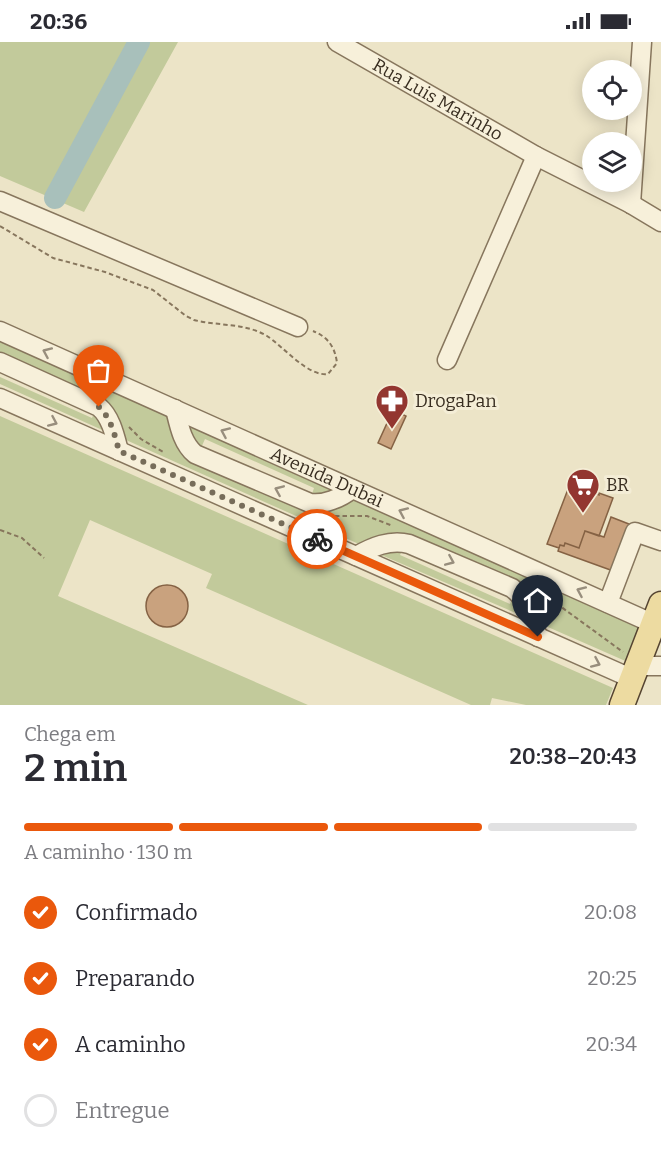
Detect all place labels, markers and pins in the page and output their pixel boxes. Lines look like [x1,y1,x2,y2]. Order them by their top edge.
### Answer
pin [73,345,124,407]
pharmacy icon: DrogaPan [374,383,410,430]
place label: DrogaPan [415,390,497,412]
supermarket icon: BR [565,467,601,514]
place label: BR [606,474,629,496]
pin [512,575,563,637]

